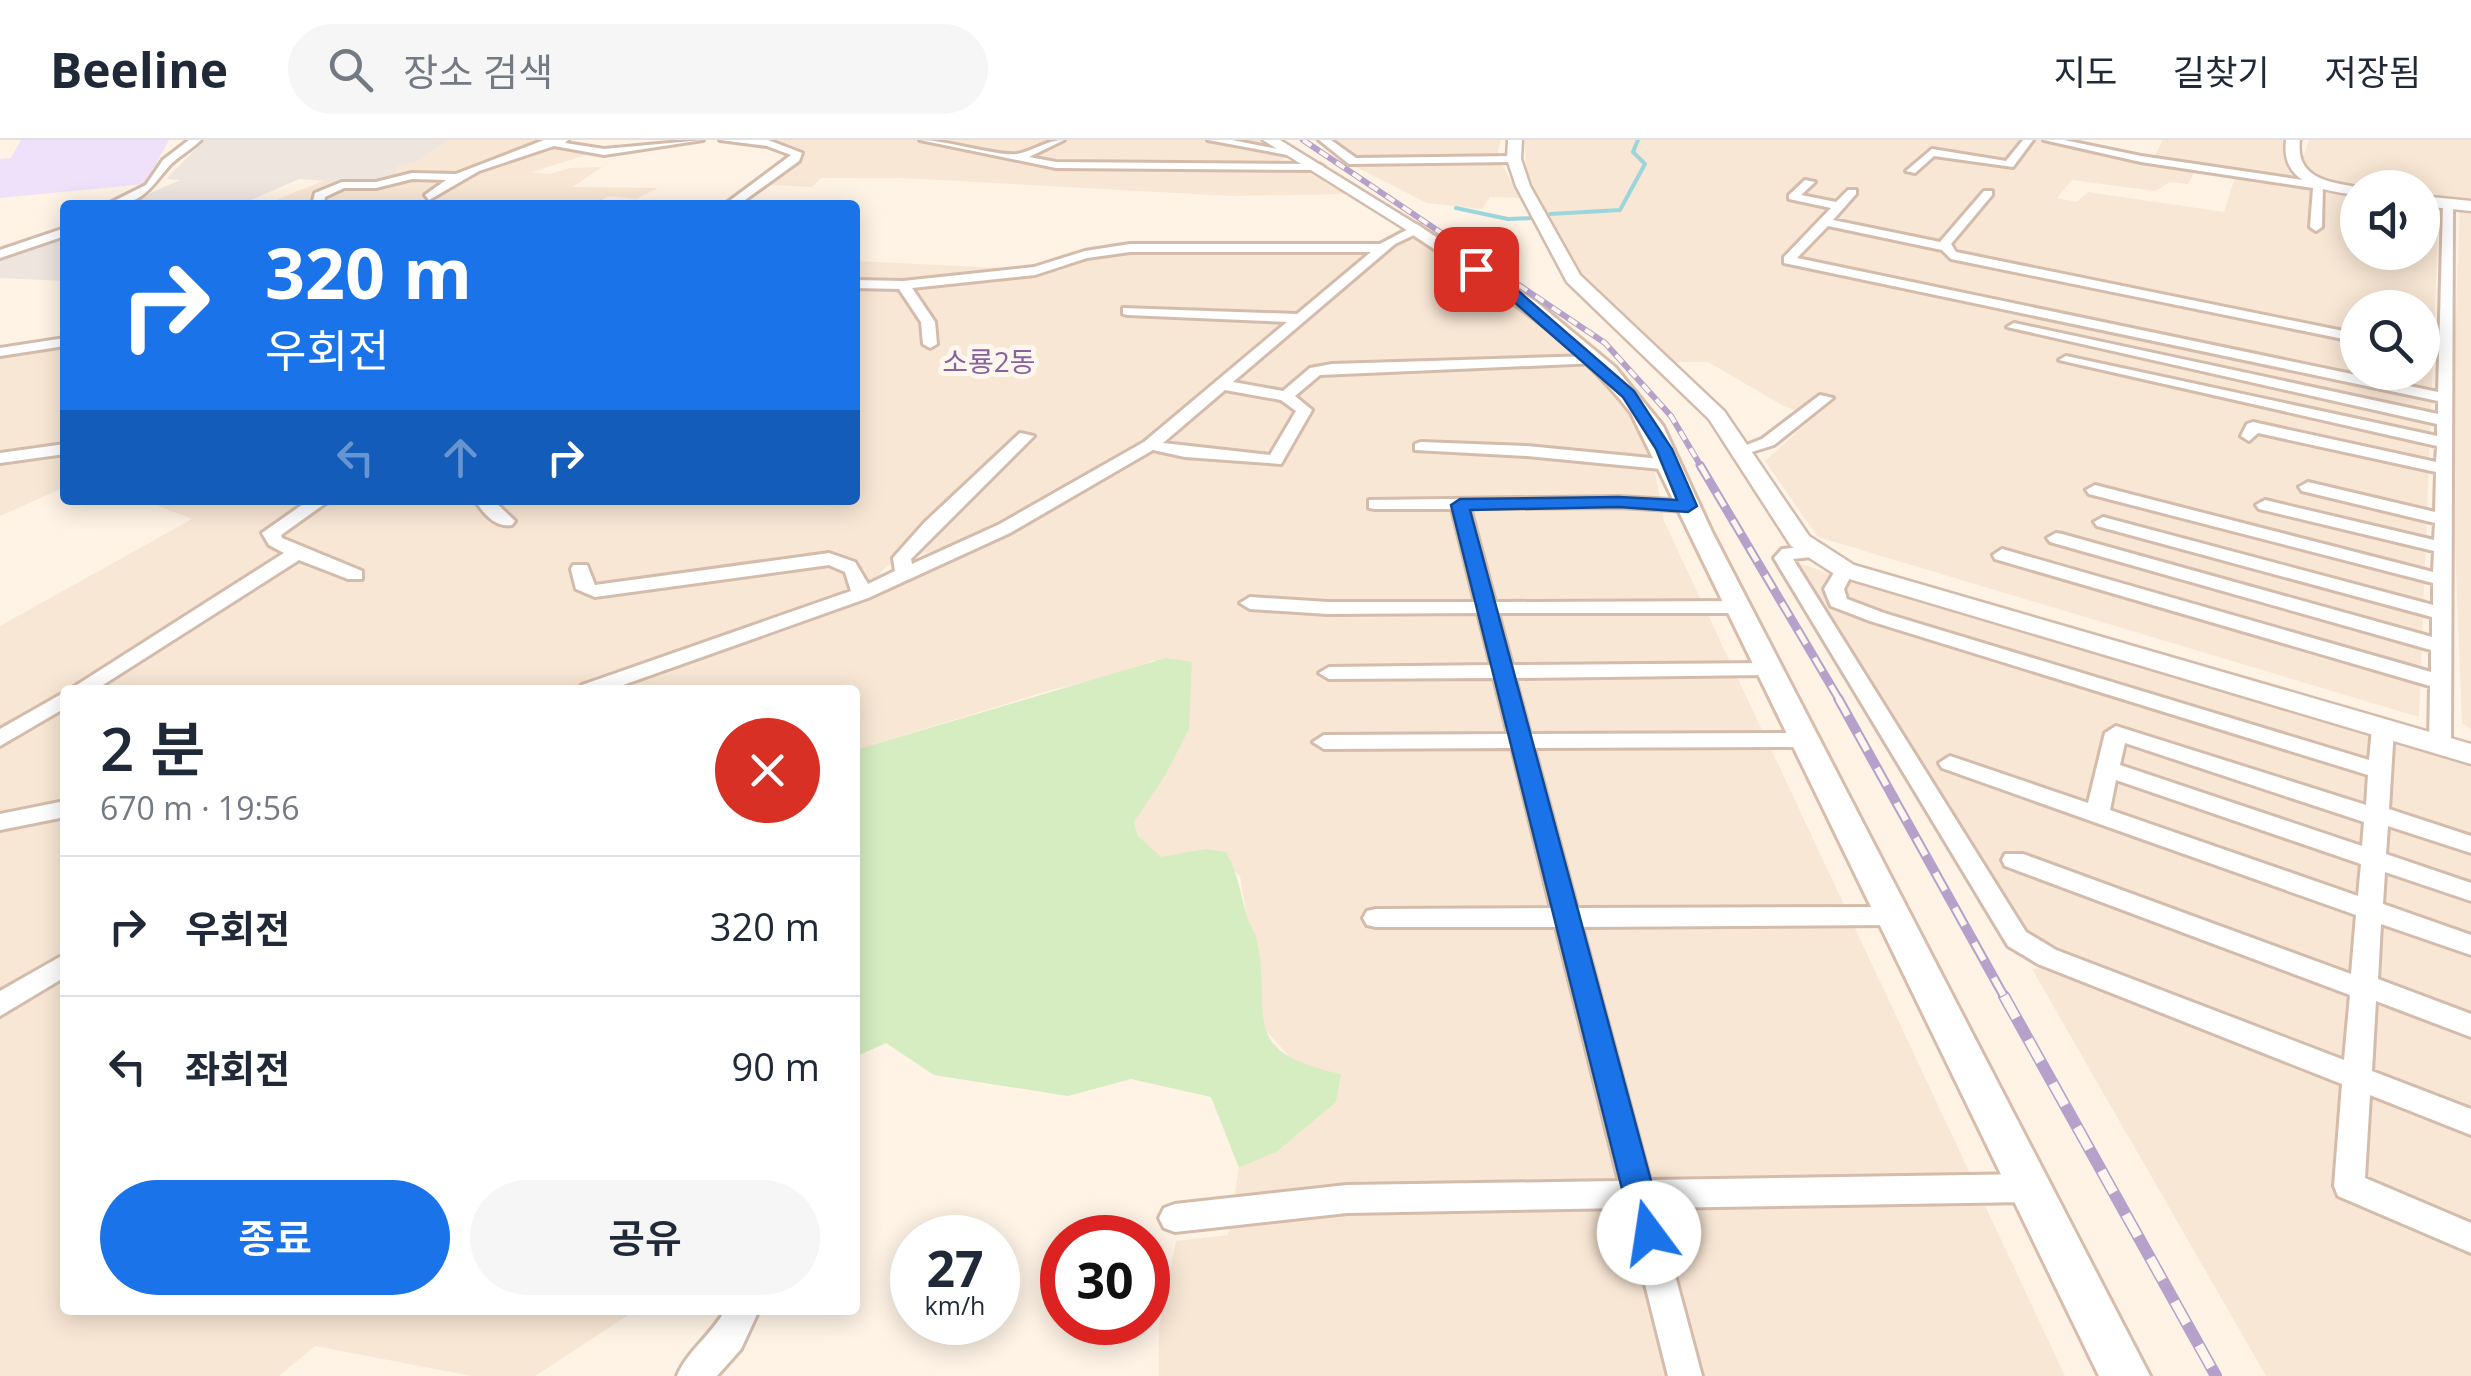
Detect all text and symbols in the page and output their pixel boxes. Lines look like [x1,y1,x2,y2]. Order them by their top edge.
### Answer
search box [288,24,988,114]
text: Beeline [50,37,228,102]
icon: search [323,42,378,97]
text: 장소 검색 [403,45,553,97]
text: 지도 [2053,48,2118,95]
text: 길찾기 [2173,48,2269,95]
text: 저장됨 [2324,48,2421,95]
map controls [2340,170,2440,390]
button: sound [2340,170,2440,270]
text: 320 m [265,224,472,320]
pin [1434,227,1519,312]
icon: right [100,240,230,370]
icon: arrive [1449,242,1504,297]
button: search [2340,290,2440,390]
text: 우회전 [265,319,389,380]
district label: 소룡2동 [942,342,1036,380]
icon: left [328,430,383,485]
icon: ahead [433,430,488,485]
icon: right [538,430,593,485]
text: 2 분 [100,707,205,789]
button: close [715,718,820,823]
text: 670 m · 19:56 [100,786,299,829]
icon: right [100,899,155,954]
text: 320 m [710,900,820,952]
text: 우회전 [185,902,290,954]
icon: left [100,1039,155,1094]
text: 90 m [731,1040,820,1092]
text: 좌회전 [185,1042,290,1094]
button: 종료 [100,1180,450,1295]
button: 공유 [470,1180,820,1295]
position arrow [1597,1181,1701,1285]
speed limit sign: 30 [1040,1215,1170,1345]
text: 27 [926,1234,984,1302]
text: km/h [925,1288,985,1322]

